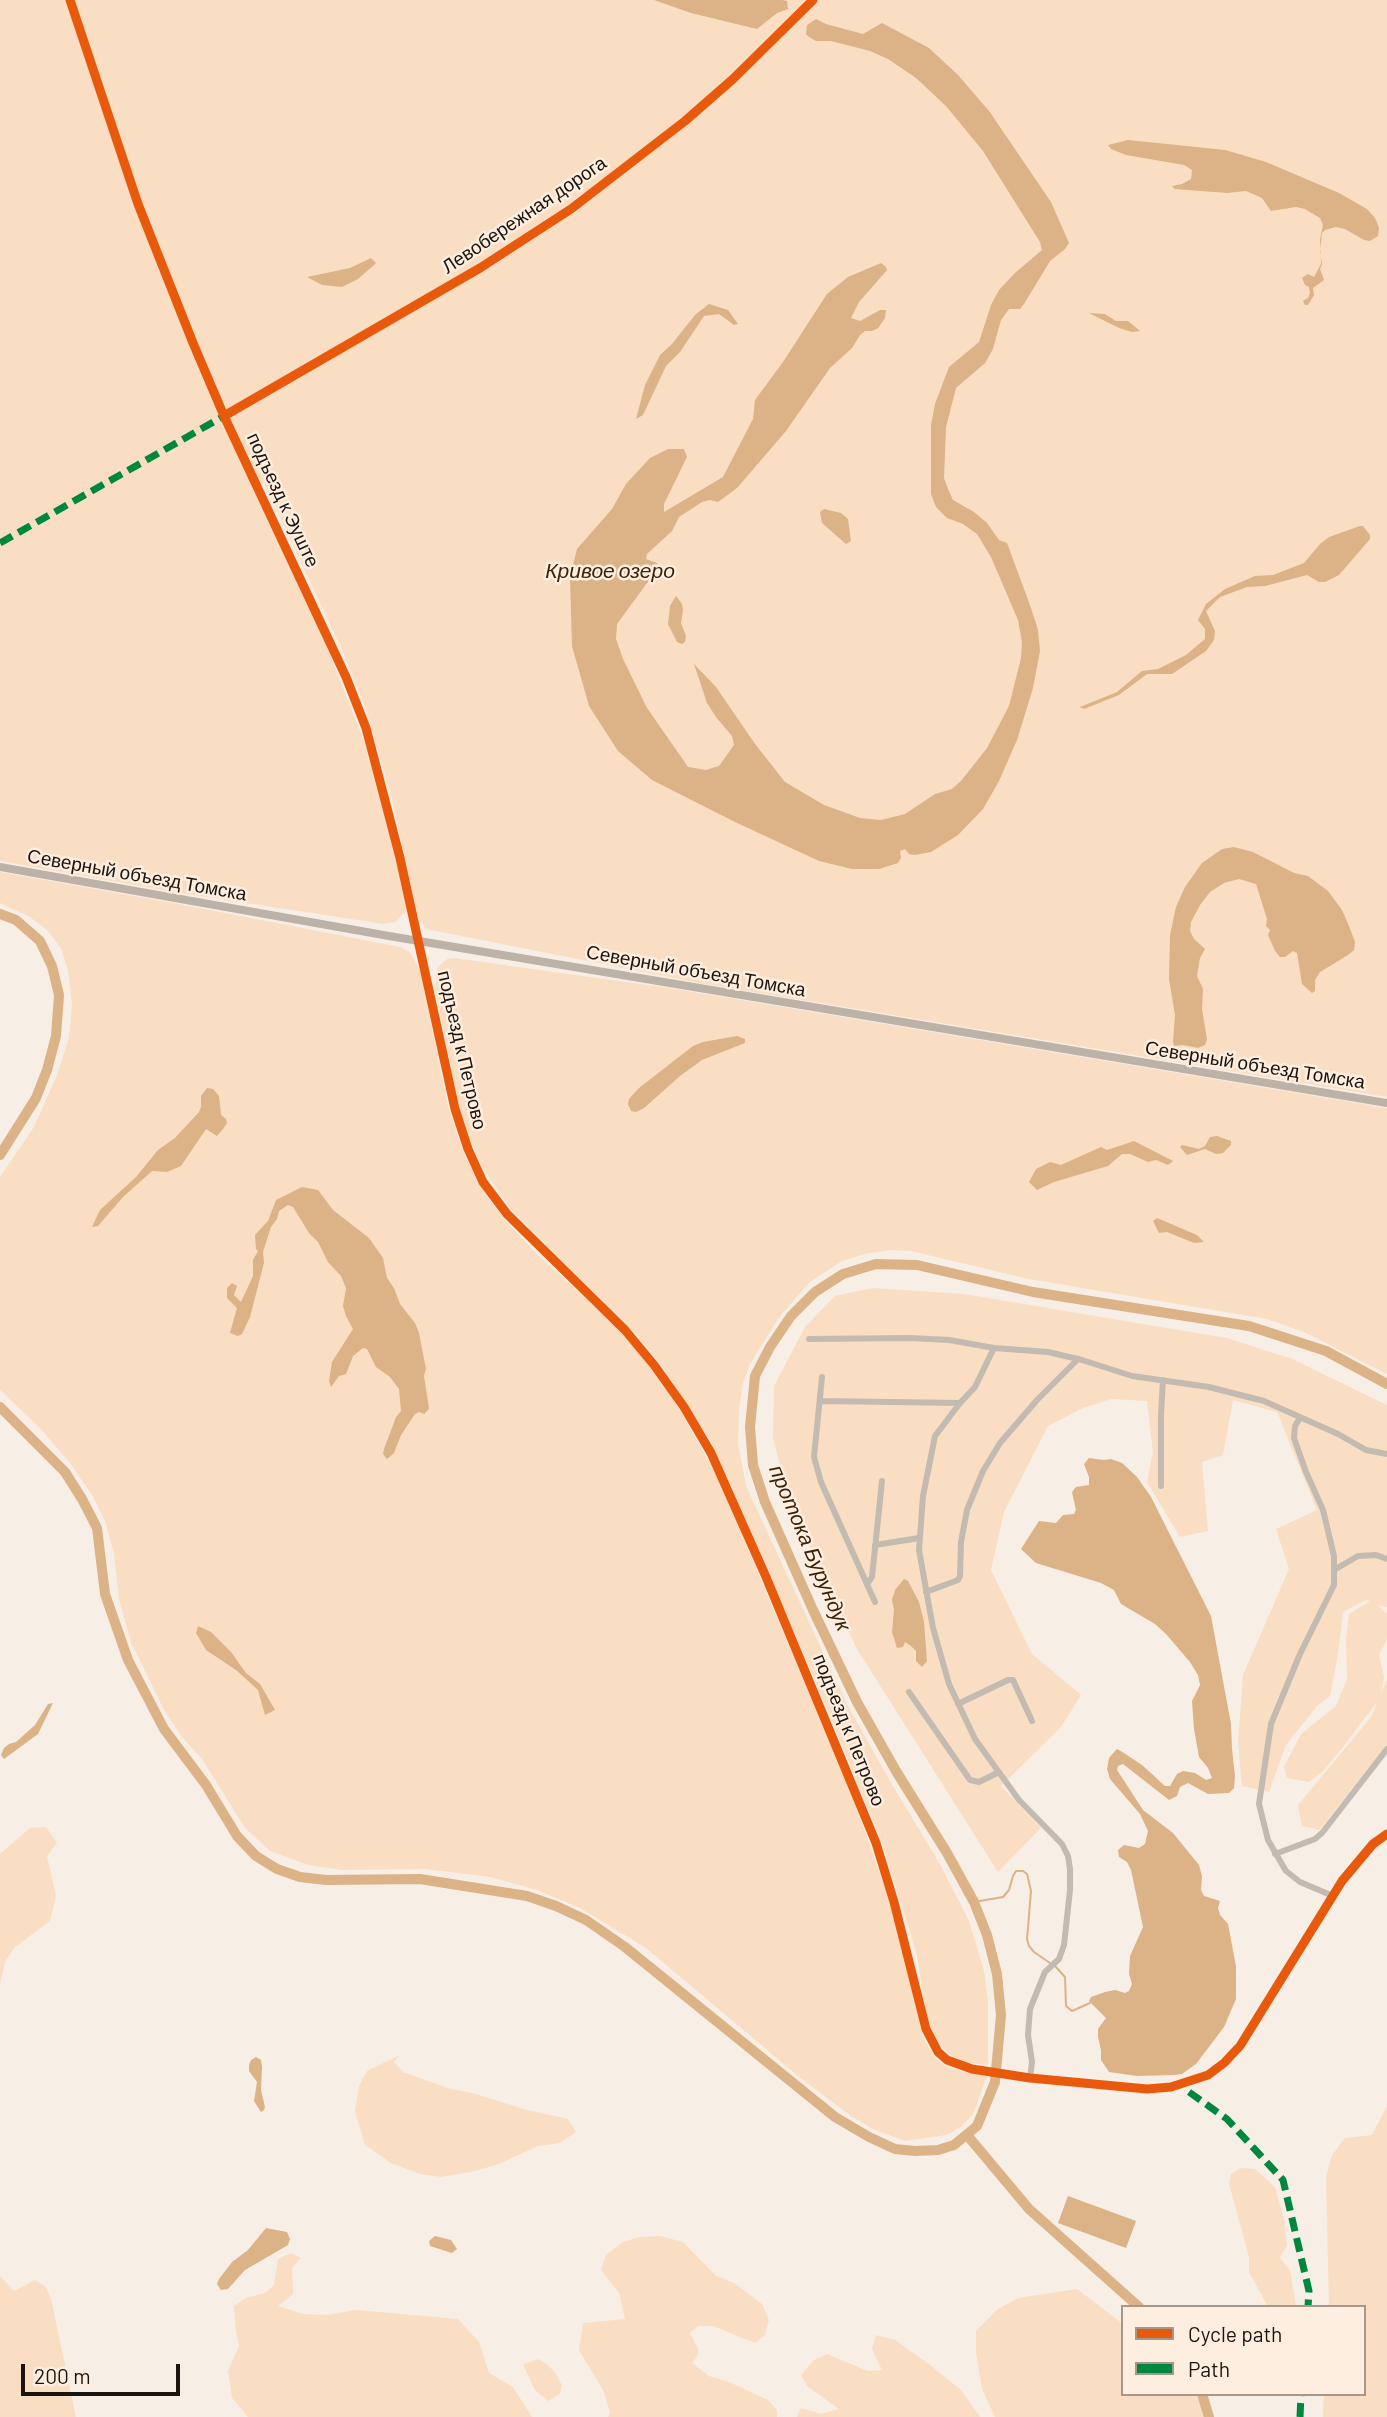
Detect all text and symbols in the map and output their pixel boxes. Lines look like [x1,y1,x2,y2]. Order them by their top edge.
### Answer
street label: Левобережная дорога [437,151,611,279]
street label: подъезд к Эуште [242,429,324,571]
water label: Кривое озеро [545,558,675,584]
street label: Северный объезд Томска [25,844,249,906]
street label: Северный объезд Томска [584,940,808,1002]
street label: подъезд к Петрово [433,968,491,1132]
street label: Северный объезд Томска [1143,1036,1367,1094]
water label: протока Бурундук [764,1461,856,1635]
street label: подъезд к Петрово [808,1650,890,1810]
legend [1121,2305,1366,2396]
text: Cycle path [1188,2321,1282,2346]
scale bar [24,2350,184,2394]
text: Path [1188,2356,1230,2381]
text: 200 m [34,2363,91,2388]

